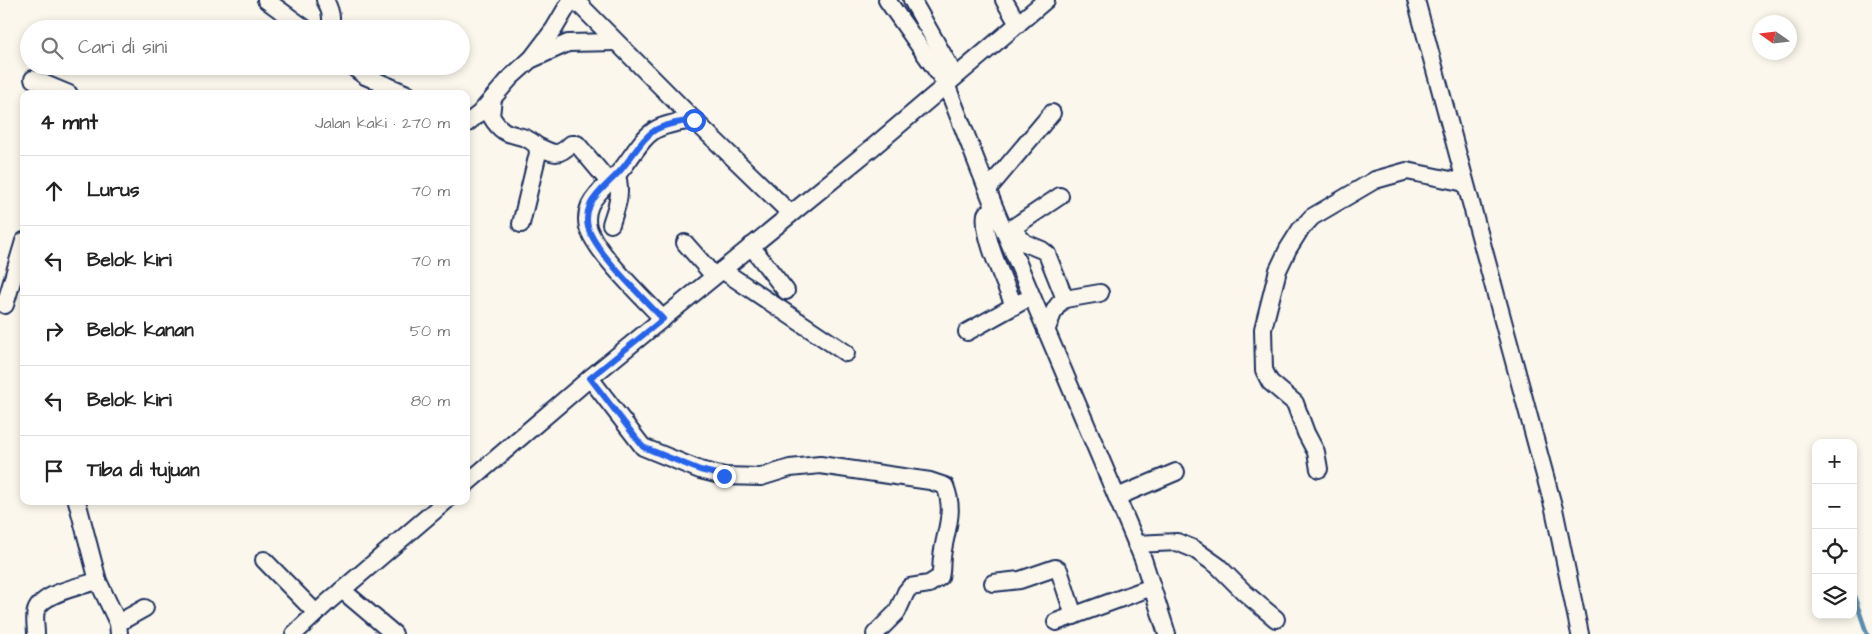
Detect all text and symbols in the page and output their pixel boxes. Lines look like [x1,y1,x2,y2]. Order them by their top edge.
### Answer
north arrow [1752,15,1797,60]
search box [20,20,470,75]
icon: search [38,34,66,62]
text: Cari di sini [78,34,167,61]
text: 4 mnt [40,108,98,137]
route start [683,109,706,132]
text: Jalan kaki · 270 m [315,112,450,134]
icon: ahead [40,177,68,205]
text: Lurus [87,177,139,204]
text: 70 m [411,180,450,202]
icon: left [40,247,68,275]
text: Belok kiri [87,247,172,274]
text: 70 m [411,250,450,272]
icon: right [40,317,68,345]
text: Belok kanan [87,317,194,344]
text: 50 m [410,320,450,342]
icon: left [40,387,68,415]
text: Belok kiri [87,387,172,414]
text: 80 m [411,390,450,412]
map controls [1812,439,1857,619]
button: + [1812,439,1857,484]
icon: arrive [40,457,68,485]
text: Tiba di tujuan [87,457,199,484]
route end [713,465,736,488]
button: − [1812,484,1857,529]
button: locate [1812,529,1857,574]
button: layers [1812,574,1857,619]

